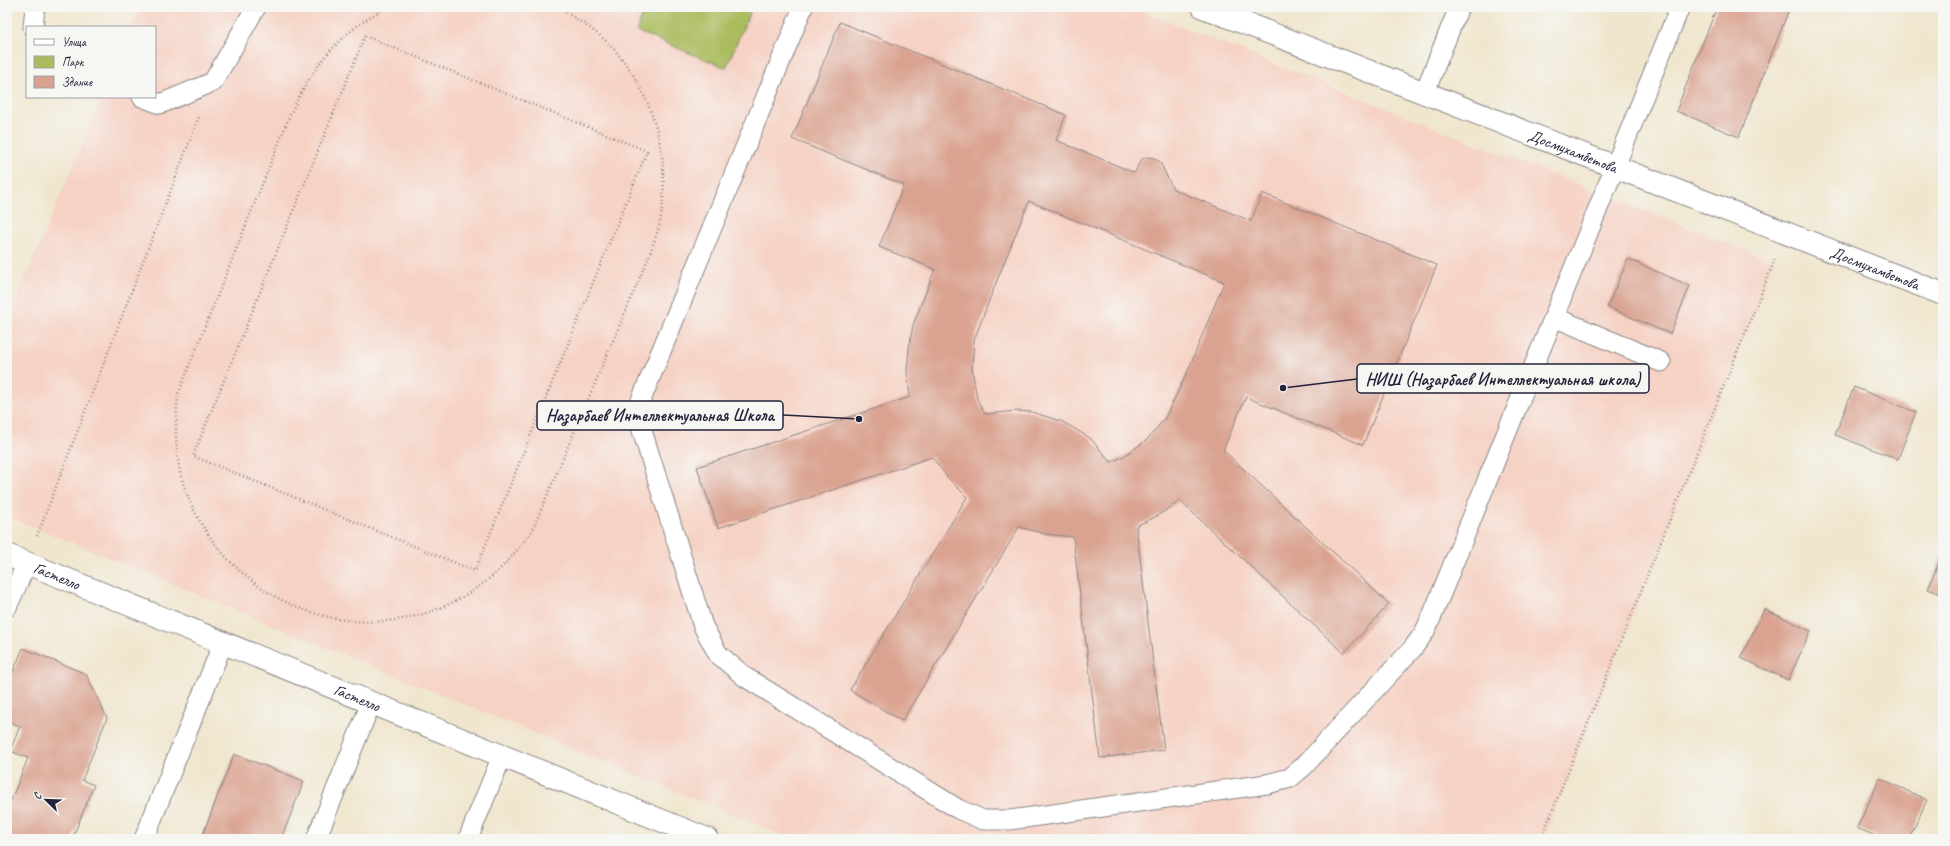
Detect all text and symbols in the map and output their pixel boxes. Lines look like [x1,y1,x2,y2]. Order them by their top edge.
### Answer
legend [26,26,156,98]
text: Улица [62,34,87,50]
text: Парк [62,54,85,70]
text: Здание [62,74,93,90]
street label: Досмухамбетова [1525,125,1621,178]
street label: Досмухамбетова [1828,242,1923,295]
callout: НИШ (Назарбаев Интеллектуальная школа) [1357,364,1649,393]
text: НИШ (Назарбаев Интеллектуальная школа) [1366,369,1642,391]
callout: Назарбаев Интеллектуальная Школа [537,401,783,430]
text: Назарбаев Интеллектуальная Школа [546,405,776,427]
street label: Гастелло [31,558,84,595]
street label: Гастелло [331,680,384,717]
north arrow [26,780,66,820]
text: С [29,789,45,801]

